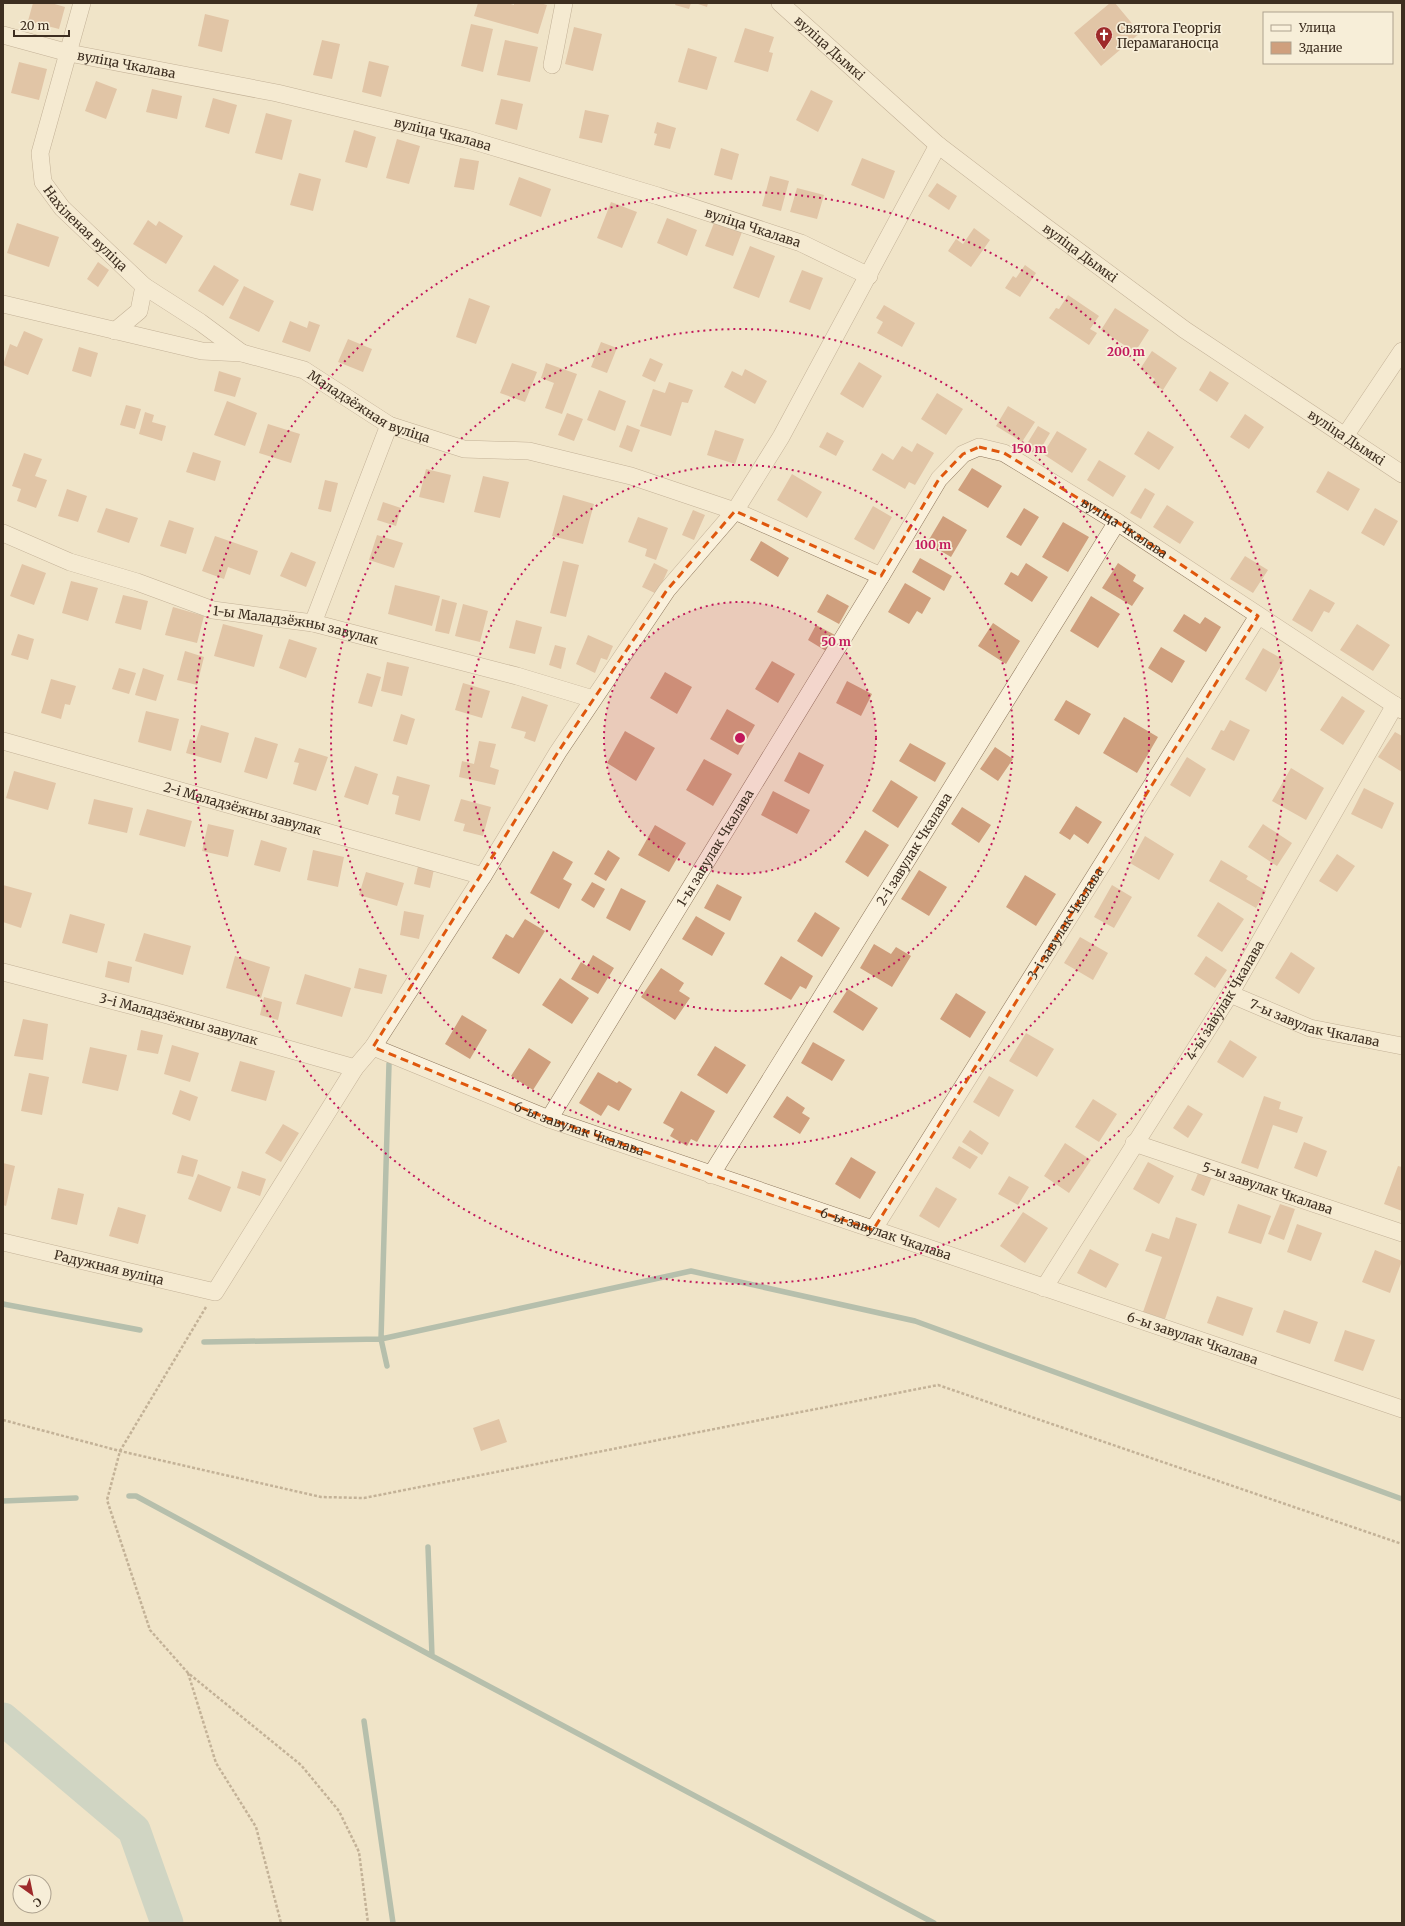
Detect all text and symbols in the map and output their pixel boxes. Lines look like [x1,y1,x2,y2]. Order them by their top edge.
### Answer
scale bar [14,12,69,38]
street label: вуліца Дымкі [791,12,868,84]
legend [1263,12,1393,64]
text: 20 m [20,18,49,33]
place label: Святога Георгія Перамаганосца [1117,20,1222,52]
text: Улица [1298,20,1336,35]
church icon: Святога Георгія Перамаганосца [1094,25,1114,50]
text: Здание [1299,40,1342,55]
street label: вуліца Чкалава [76,47,177,82]
street label: вуліца Чкалава [392,114,493,155]
street label: Нахіленая вуліца [39,182,131,275]
street label: вуліца Чкалава [703,204,803,251]
street label: вуліца Дымкі [1039,220,1121,286]
text: 200 m [1107,344,1145,359]
street label: Маладзёжная вуліца [304,367,432,447]
street label: вуліца Дымкі [1305,406,1388,469]
text: 150 m [1012,441,1047,456]
street label: вуліца Чкалава [1078,494,1171,562]
text: 100 m [915,537,951,552]
street label: 1-ы Маладзёжны завулак [212,602,381,649]
text: 50 m [821,634,851,649]
centre of rings [733,731,747,745]
street label: 2-і Маладзёжны завулак [162,779,324,839]
street label: 1-ы завулак Чкалава [673,786,758,910]
street label: 2-і завулак Чкалава [873,790,956,909]
street label: 3-і завулак Чкалава [1024,864,1107,983]
street label: 4-ы завулак Чкалава [1182,937,1268,1063]
street label: 3-і Маладзёжны завулак [98,990,261,1049]
street label: 7-ы завулак Чкалава [1247,995,1381,1050]
street label: 6-ы завулак Чкалава [512,1098,647,1160]
street label: 5-ы завулак Чкалава [1200,1159,1335,1218]
street label: 6-ы завулак Чкалава [818,1204,953,1264]
street label: Радужная вуліца [52,1246,166,1289]
street label: 6-ы завулак Чкалава [1125,1308,1260,1368]
north arrow [12,1874,52,1914]
text: С [31,1895,44,1910]

